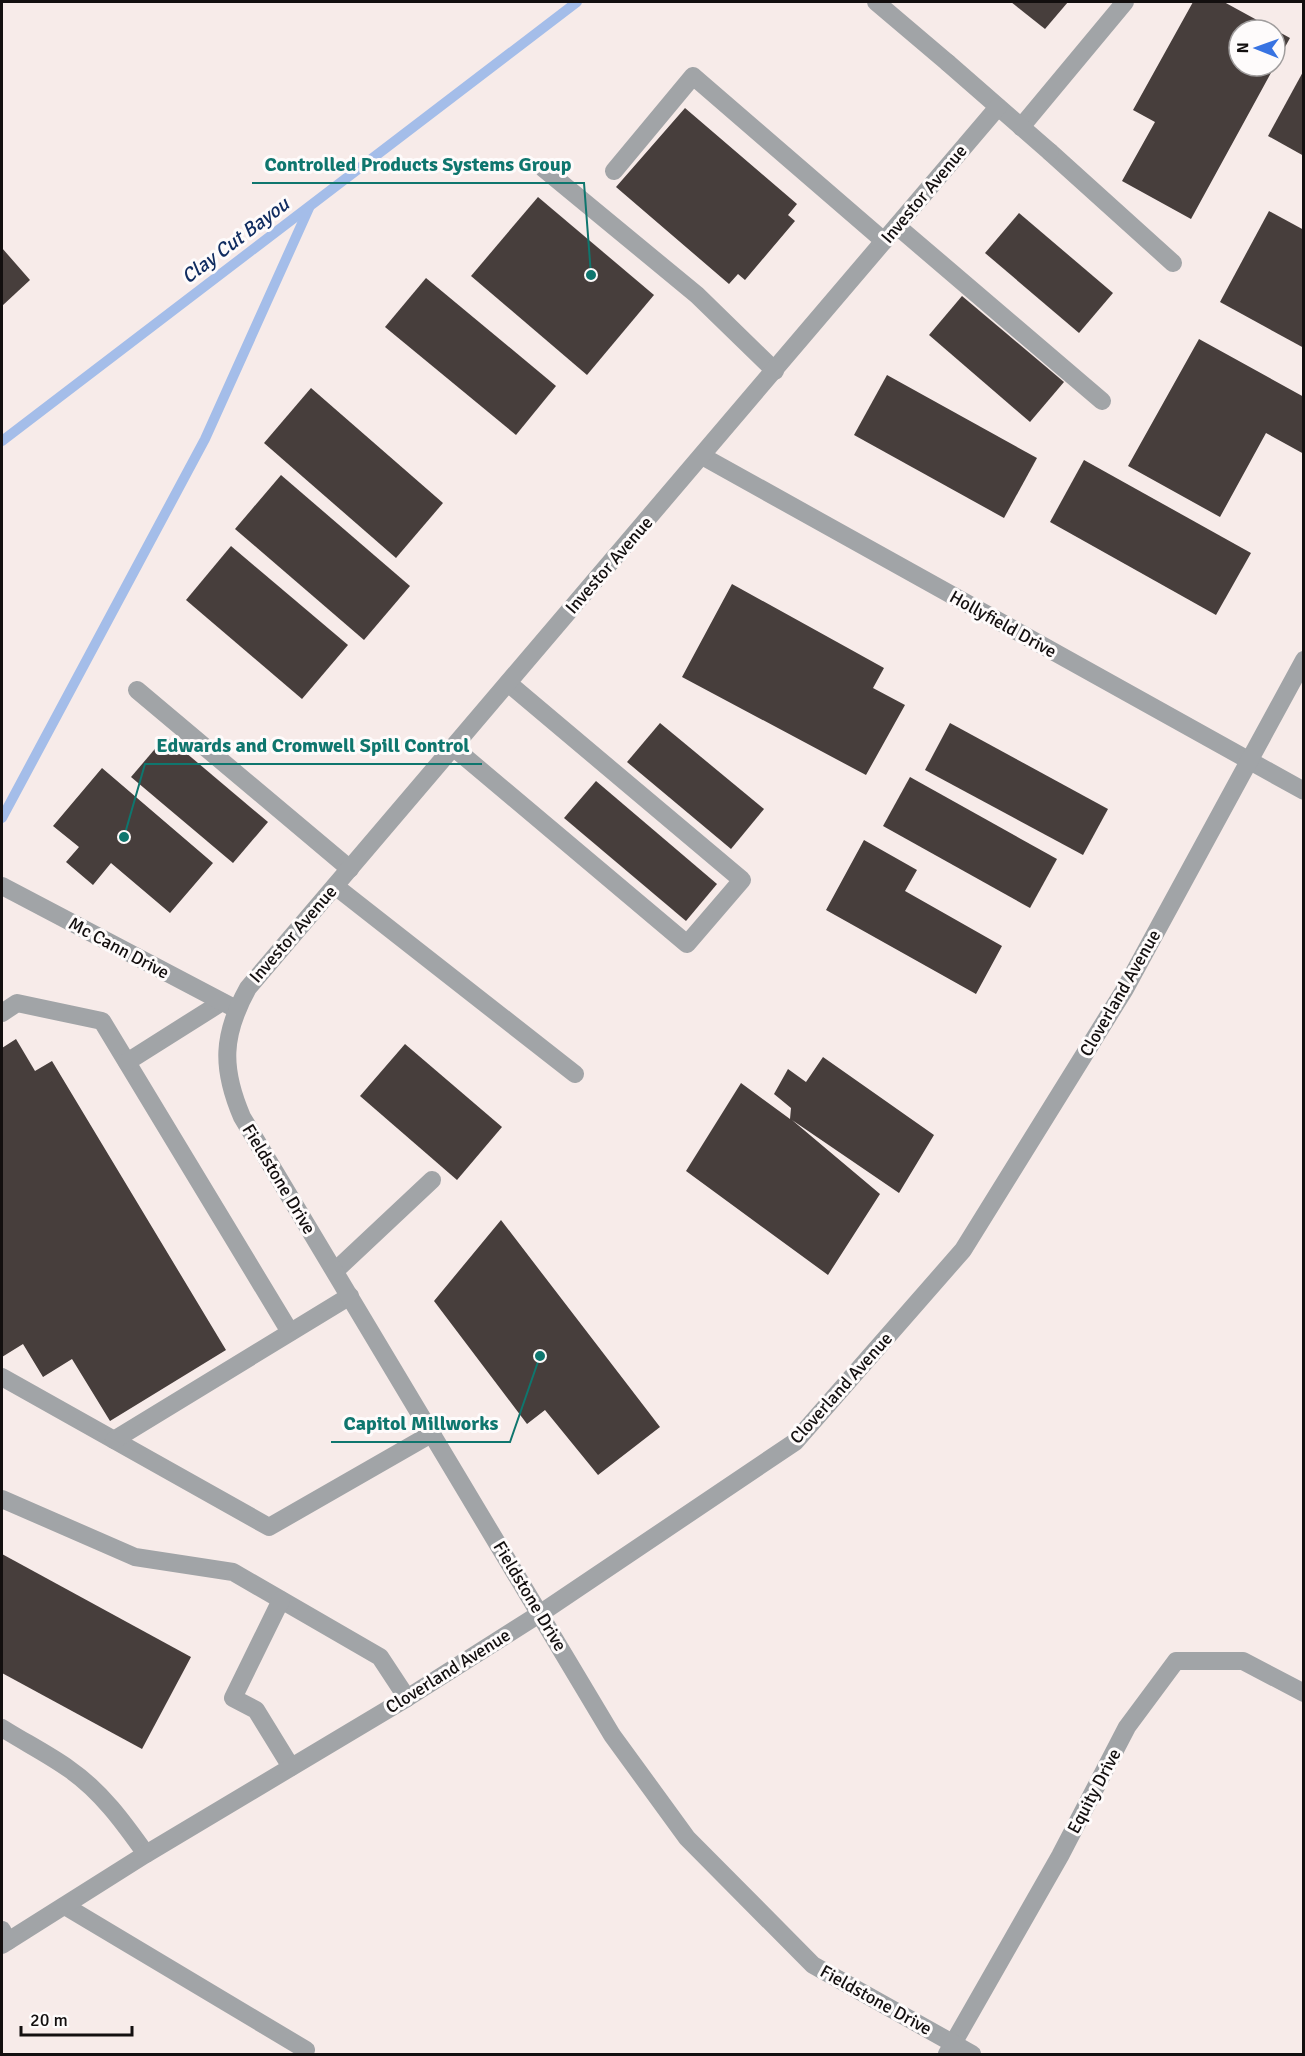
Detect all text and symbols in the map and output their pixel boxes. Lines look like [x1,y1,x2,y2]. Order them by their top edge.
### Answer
north arrow [1227,18,1287,78]
text: N [1233,42,1253,53]
street label: Investor Avenue [876,140,972,248]
callout: Controlled Products Systems Group [252,145,584,183]
text: Controlled Products Systems Group [264,152,572,177]
water label: Clay Cut Bayou [177,191,295,289]
street label: Investor Avenue [561,512,657,618]
street label: Hollyfield Drive [946,586,1060,662]
callout: Edwards and Cromwell Spill Control [145,726,482,764]
text: Edwards and Cromwell Spill Control [156,733,470,758]
street label: Investor Avenue [245,881,341,987]
street label: Mc Cann Drive [65,912,173,984]
street label: Cloverland Avenue [1075,926,1165,1060]
street label: Fieldstone Drive [238,1120,320,1238]
street label: Cloverland Avenue [785,1328,897,1448]
callout: Capitol Millworks [331,1404,510,1442]
text: Capitol Millworks [344,1411,499,1436]
street label: Fieldstone Drive [489,1537,571,1655]
street label: Cloverland Avenue [382,1624,514,1718]
street label: Equity Drive [1062,1745,1126,1837]
street label: Fieldstone Drive [816,1960,936,2040]
scale bar [21,1999,132,2037]
text: 20 m [30,2009,68,2031]

